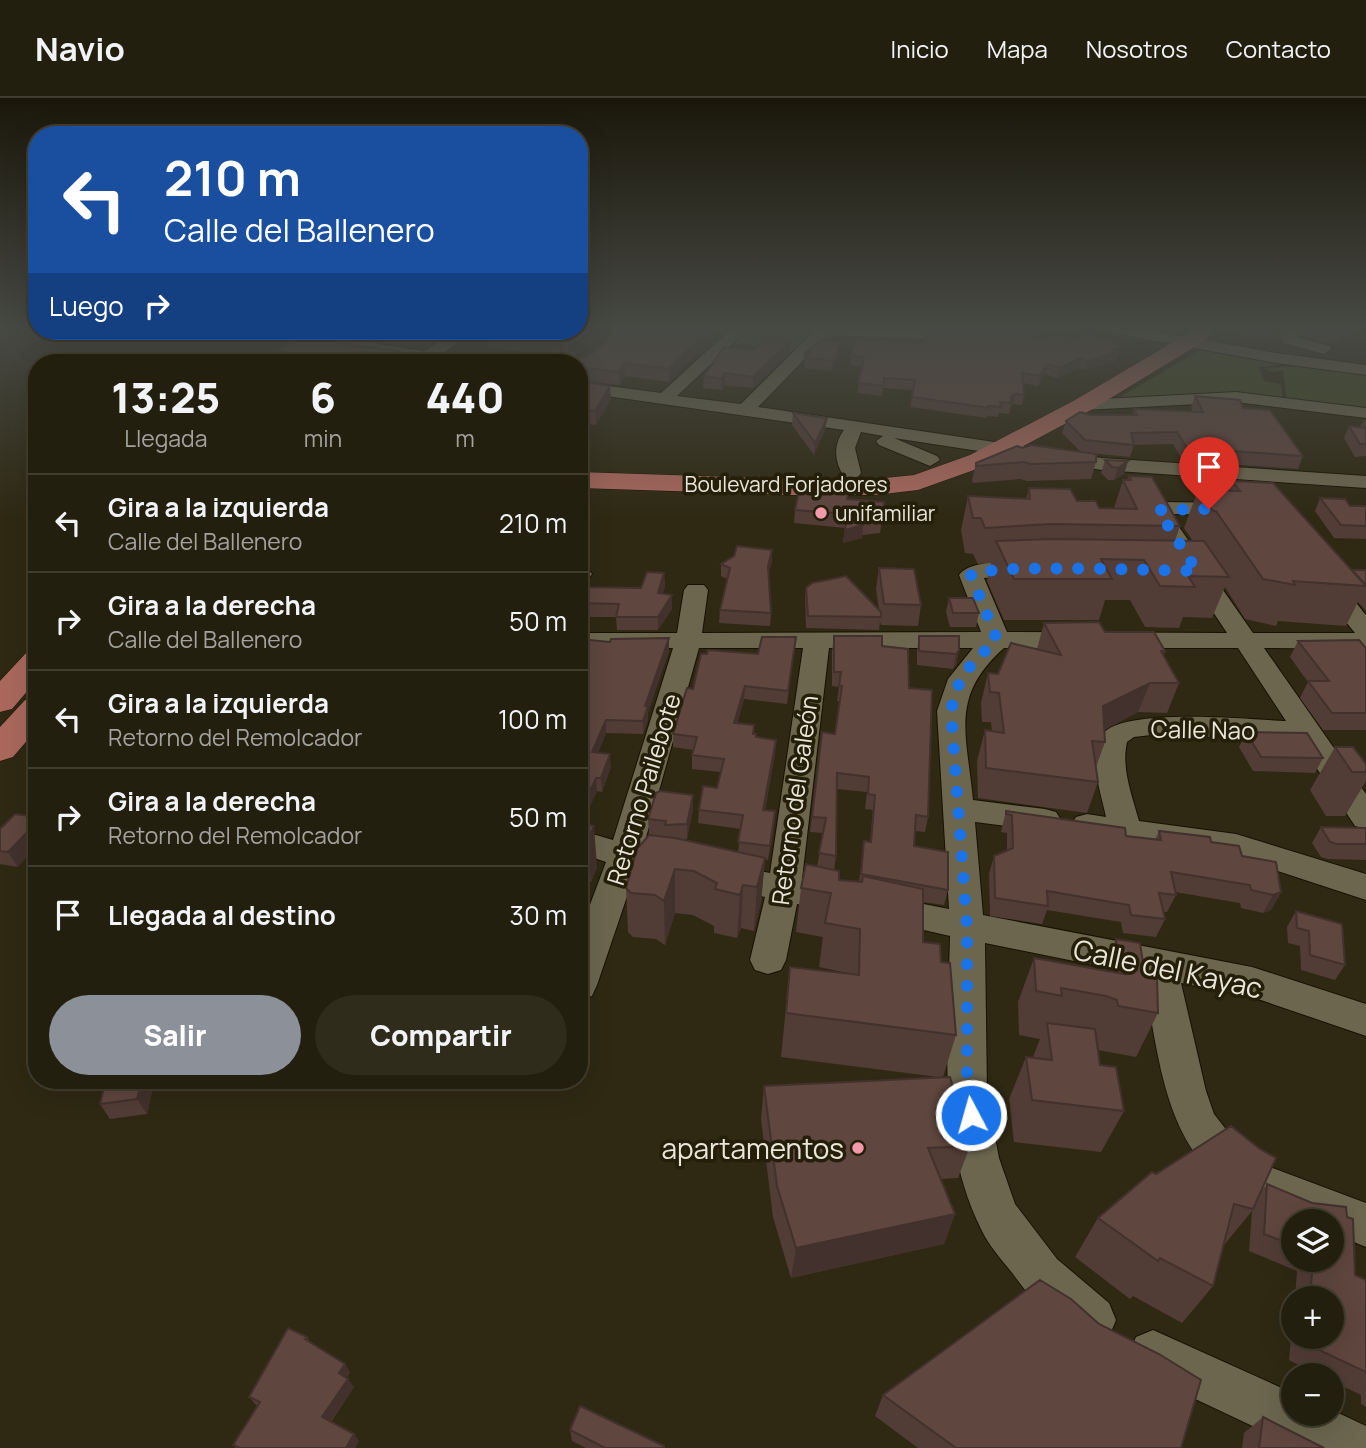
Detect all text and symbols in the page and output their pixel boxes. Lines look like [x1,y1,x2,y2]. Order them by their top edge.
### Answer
text: Navio [35,26,125,71]
text: Inicio [891,32,949,65]
text: Mapa [987,32,1048,65]
text: Nosotros [1086,32,1188,65]
text: Contacto [1226,32,1331,65]
text: 210 m [164,144,301,211]
icon: left [49,154,140,245]
text: Calle del Ballenero [164,208,435,252]
icon: right [138,287,176,325]
text: Luego [49,288,124,324]
text: 13:25 [111,368,220,426]
text: 6 [310,368,336,426]
text: 440 [426,368,505,426]
text: Llegada [124,422,208,454]
text: min [304,422,342,454]
text: m [455,422,475,454]
pin [1179,437,1239,509]
icon: arrive [1190,448,1228,486]
street label: Boulevard Forjadores [685,470,887,498]
text: Gira a la izquierda [108,489,329,525]
place label: unifamiliar [835,499,936,527]
icon: left [49,504,87,542]
text: 210 m [499,505,567,541]
marker: unifamiliar [813,505,829,521]
text: Calle del Ballenero [108,525,302,557]
text: Gira a la derecha [108,587,316,623]
icon: right [49,602,87,640]
text: 50 m [509,603,567,639]
text: Calle del Ballenero [108,623,302,655]
text: Gira a la izquierda [108,685,329,721]
street label: Retorno Pailebote [598,689,688,889]
street label: Retorno del Galeón [763,693,825,907]
icon: left [49,700,87,738]
text: 100 m [498,701,567,737]
street label: Calle Nao [1150,712,1256,746]
text: Retorno del Remolcador [108,721,362,753]
text: Gira a la derecha [108,783,316,819]
icon: right [49,798,87,836]
text: 50 m [509,799,567,835]
text: Retorno del Remolcador [108,819,362,851]
icon: arrive [49,896,87,934]
text: Llegada al destino [108,897,336,933]
text: 30 m [510,897,567,933]
street label: Calle del Kayac [1070,929,1266,1007]
button: Salir [49,995,301,1075]
button: Compartir [315,995,567,1075]
position arrow [934,1078,1008,1152]
place label: apartamentos [661,1129,844,1167]
marker: apartamentos [850,1140,866,1156]
map controls [1281,1209,1344,1426]
button: layers [1281,1209,1344,1272]
button: + [1281,1286,1344,1349]
button: − [1281,1363,1344,1426]

